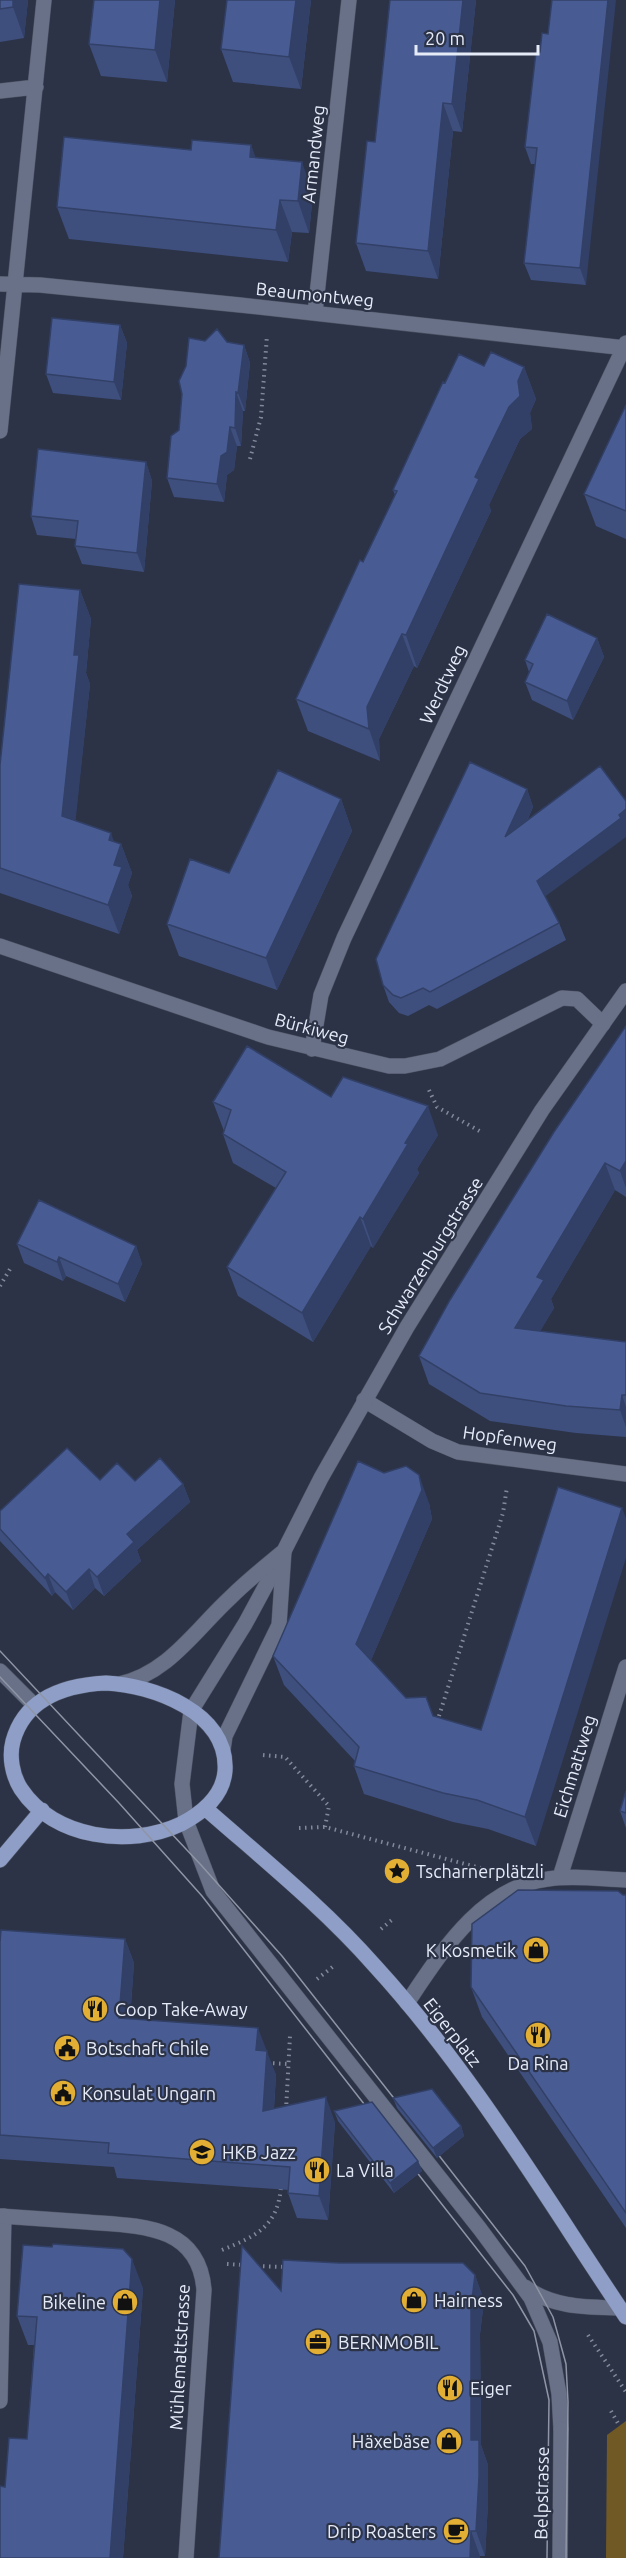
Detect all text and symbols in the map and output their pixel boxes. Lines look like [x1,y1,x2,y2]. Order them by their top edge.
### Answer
scale bar [416,18,538,56]
text: 20 m [425,28,465,48]
street label: Armandweg [298,104,328,204]
street label: Beaumontweg [255,278,375,310]
street label: Werdtweg [415,641,469,727]
street label: Bürkiweg [273,1008,351,1048]
street label: Schwarzenburgstrasse [374,1173,486,1337]
street label: Hopfenweg [462,1421,558,1455]
street label: Eichmattweg [549,1712,599,1820]
place icon: Tscharnerplätzli [382,1856,412,1886]
place label: Tscharnerplätzli [416,1861,544,1881]
shop icon: K Kosmetik [521,1935,551,1965]
place label: K Kosmetik [426,1940,516,1960]
restaurant icon: Coop Take-Away [80,1994,110,2024]
street label: Eigerplatz [420,1994,486,2070]
place label: Coop Take-Away [115,1999,248,2019]
restaurant icon: Da Rina [523,2020,553,2050]
public building icon: Botschaft Chile [52,2033,82,2063]
place label: Botschaft Chile [86,2038,209,2058]
place label: Da Rina [507,2053,569,2073]
public building icon: Konsulat Ungarn [48,2078,78,2108]
place label: Konsulat Ungarn [82,2083,216,2103]
school or university icon: HKB Jazz [187,2137,217,2167]
place label: HKB Jazz [222,2142,296,2162]
restaurant icon: La Villa [302,2155,332,2185]
place label: La Villa [336,2160,394,2180]
street label: Mühlemattstrasse [165,2283,193,2431]
shop icon: Hairness [399,2285,429,2315]
shop icon: Bikeline [110,2287,140,2317]
place label: Hairness [434,2290,503,2310]
place label: Bikeline [42,2292,106,2312]
office icon: BERNMOBIL [303,2327,333,2357]
place label: BERNMOBIL [338,2332,438,2352]
restaurant icon: Eiger [435,2373,465,2403]
place label: Eiger [470,2378,512,2398]
shop icon: Häxebäse [434,2426,464,2456]
place label: Häxebäse [352,2431,430,2451]
street label: Belpstrasse [530,2446,552,2540]
cafe icon: Drip Roasters [441,2516,471,2546]
place label: Drip Roasters [327,2521,436,2541]

